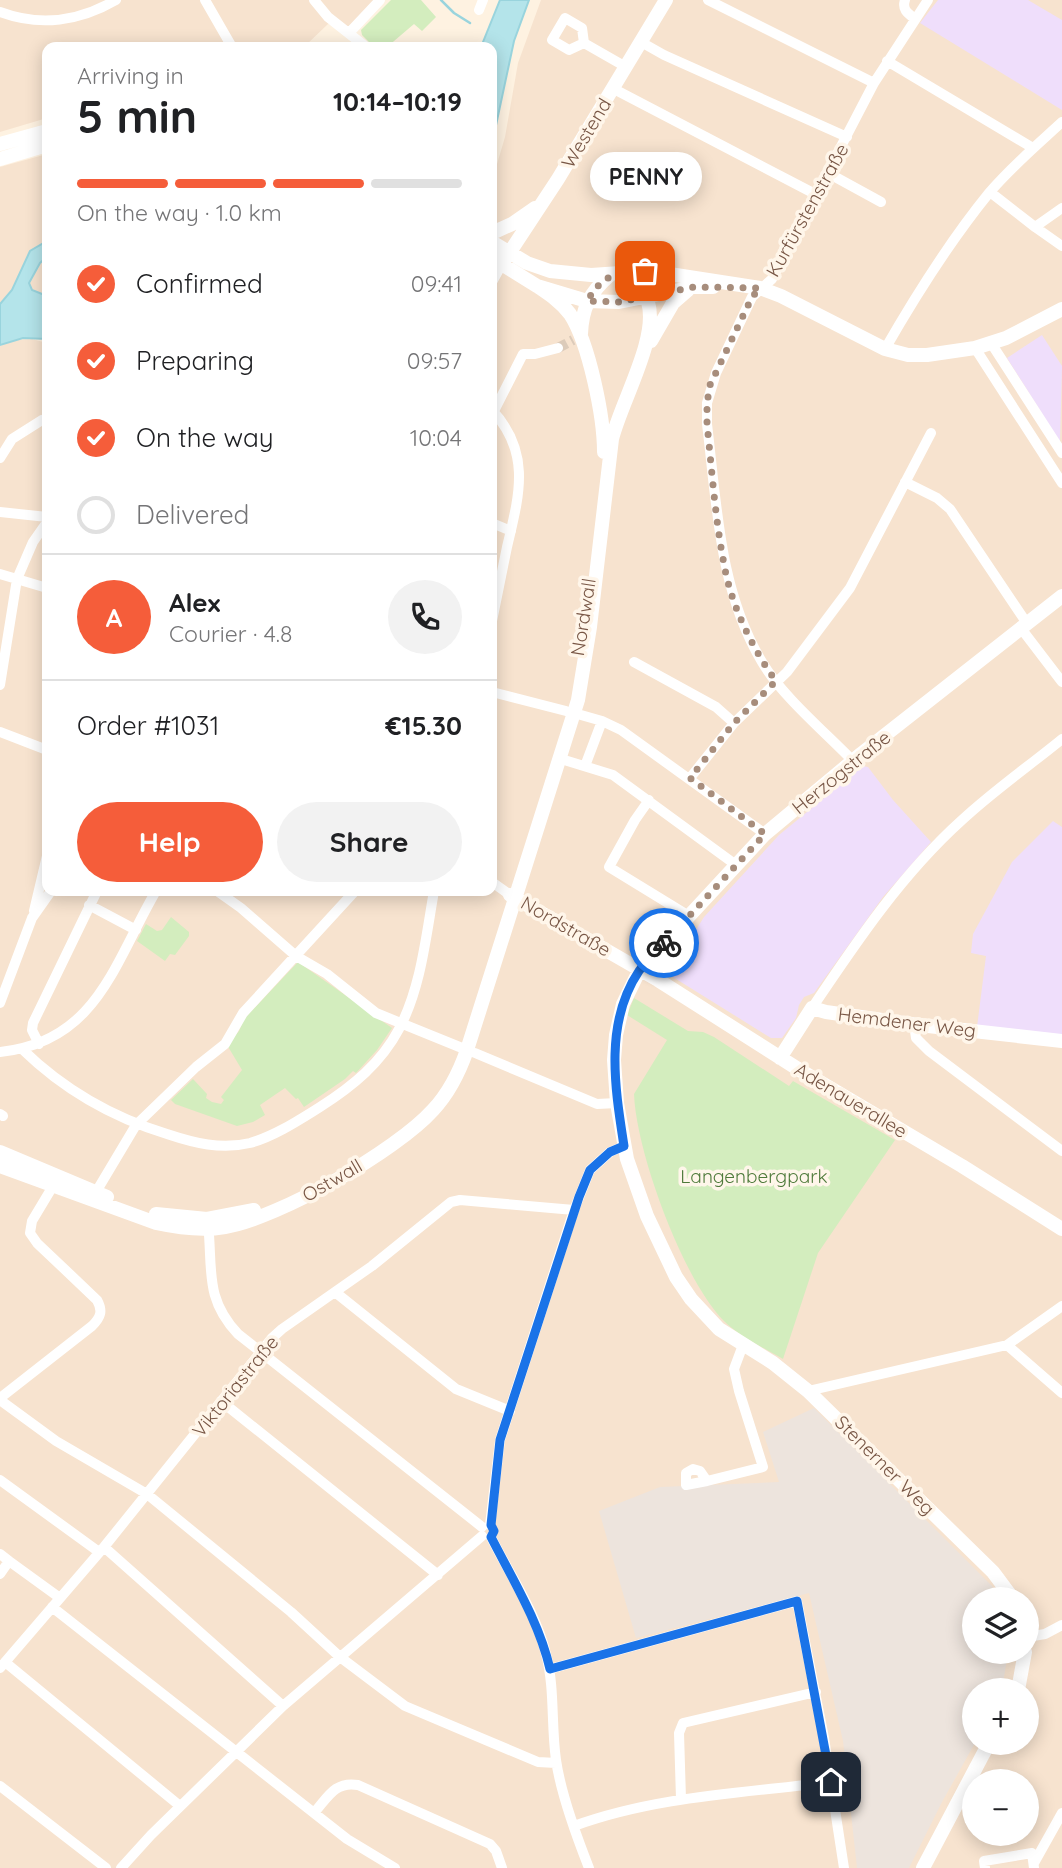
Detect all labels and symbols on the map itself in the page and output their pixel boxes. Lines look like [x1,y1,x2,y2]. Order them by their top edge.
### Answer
street label: Westend [556,94,616,172]
street label: Kurfürstenstraße [760,139,854,281]
callout: PENNY [589,152,701,201]
pin [615,241,675,301]
street label: Nordwall [565,576,601,658]
street label: Herzogstraße [787,725,895,819]
street label: Nordstraße [517,891,615,961]
courier [629,908,699,978]
street label: Hemdener Weg [837,1002,977,1042]
street label: Adenauerallee [790,1057,912,1143]
street label: Ostwall [298,1153,366,1207]
park label: Langenbergpark [680,1164,828,1188]
street label: Viktoriastraße [187,1330,283,1442]
street label: Stenerner Weg [830,1410,940,1520]
pin [801,1752,861,1812]

